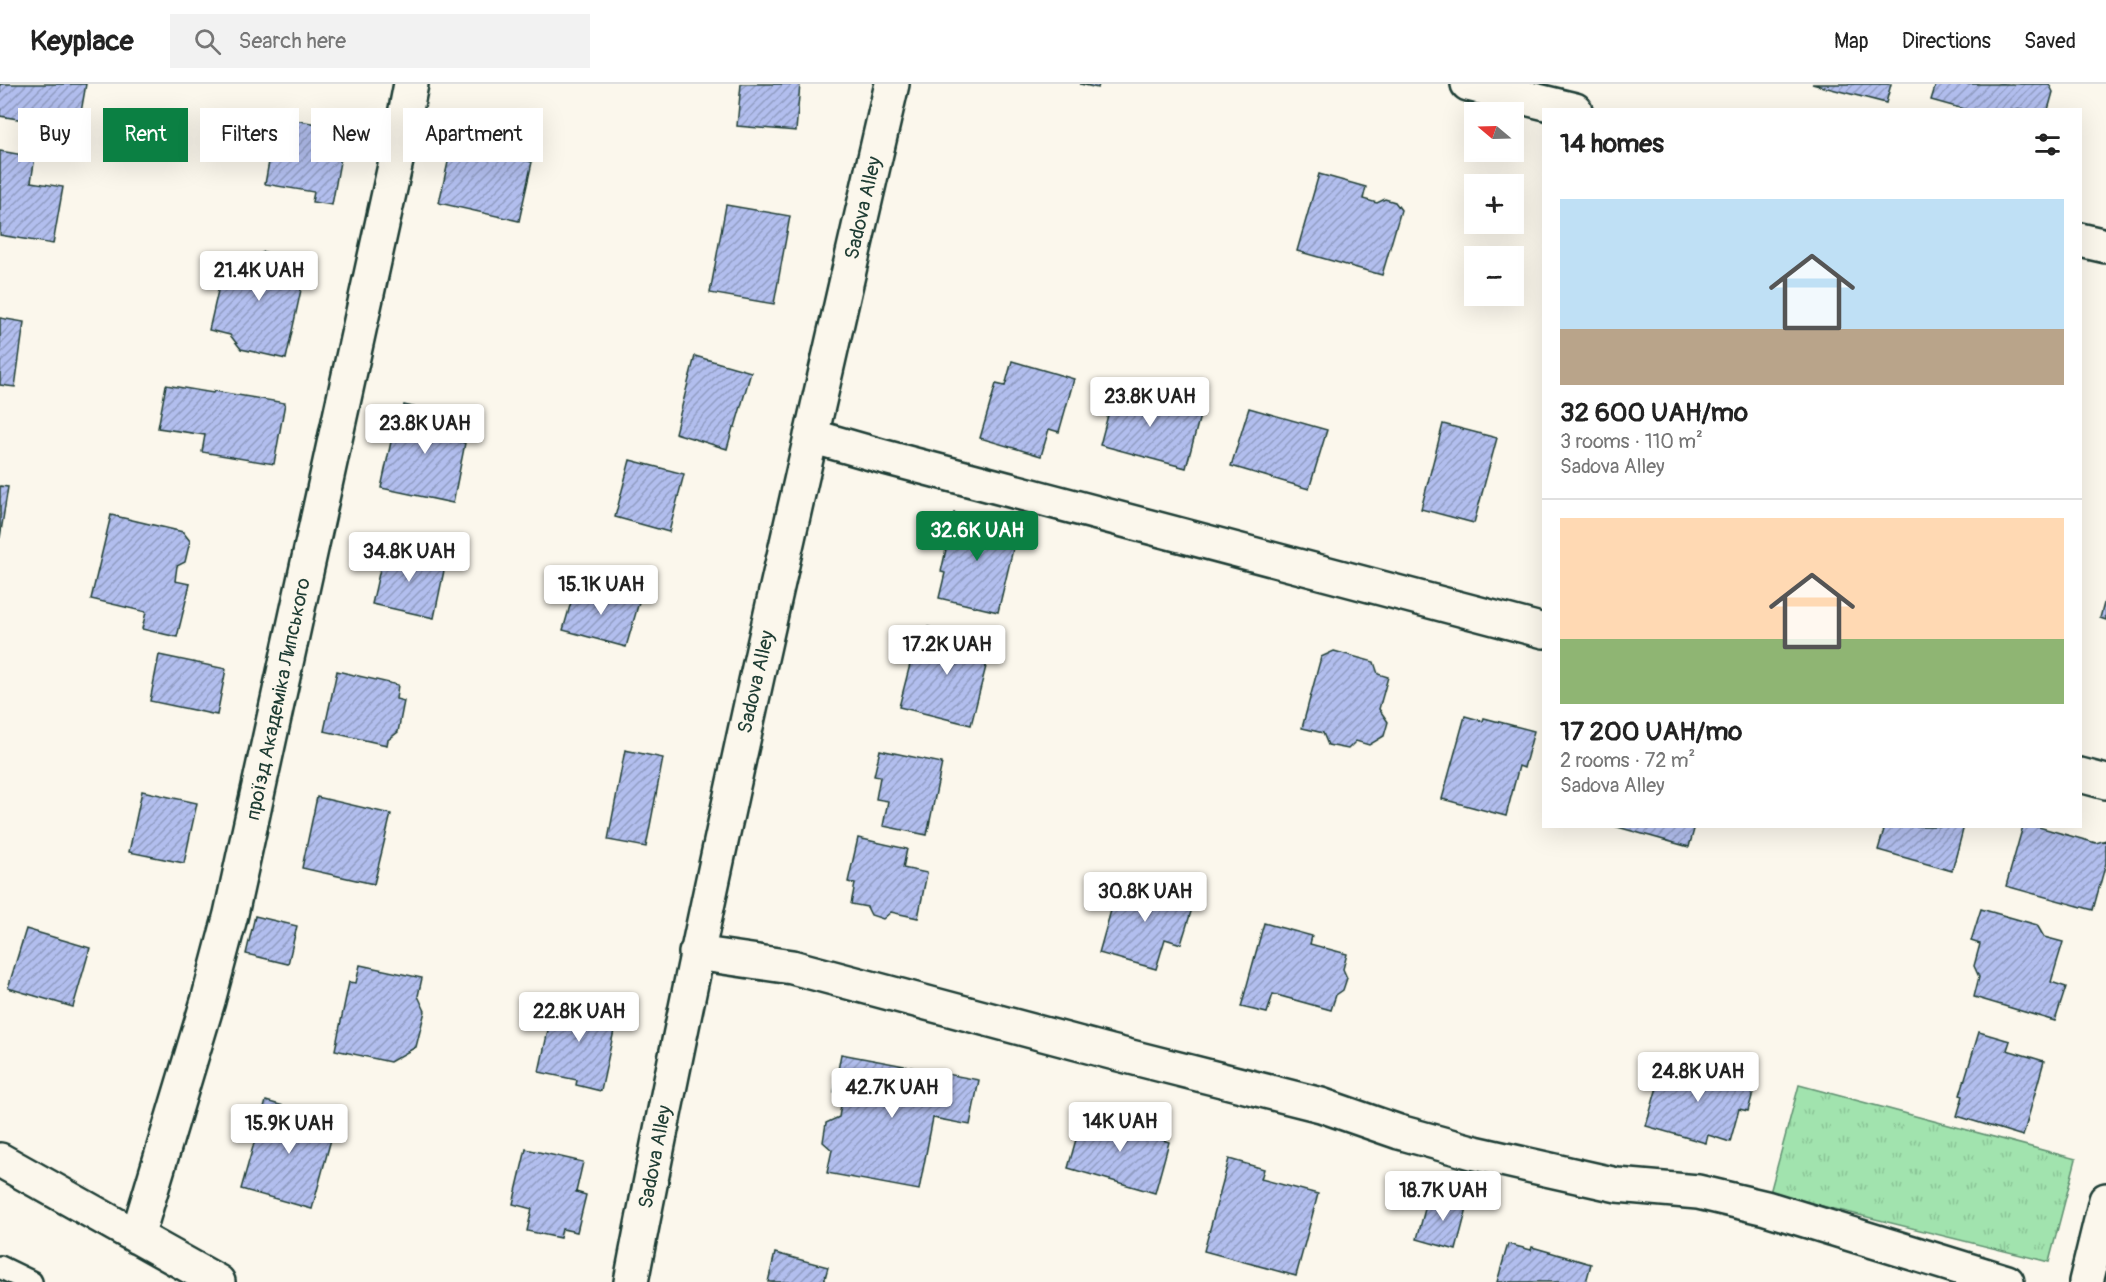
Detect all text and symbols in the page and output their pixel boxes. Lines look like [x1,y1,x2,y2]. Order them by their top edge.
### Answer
search box [170,14,590,68]
text: Keyplace [30,24,134,59]
icon: search [191,25,224,58]
text: Search here [239,27,346,55]
text: Map [1834,28,1869,55]
text: Directions [1902,28,1991,55]
text: Saved [2024,28,2076,55]
north arrow [1464,102,1524,162]
map controls [1464,102,1524,306]
chip: Buy [18,108,91,162]
chip: Rent [103,108,188,162]
chip: Filters [200,108,299,162]
chip: New [311,108,391,162]
chip: Apartment [403,108,543,162]
text: 14 homes [1560,128,1664,160]
icon: filters [2031,128,2064,161]
street label: Sadova Alley [839,154,887,262]
button: + [1464,174,1524,234]
icon: home [1758,238,1866,346]
button: − [1464,246,1524,306]
pin: 21.4K UAH [190,251,328,302]
text: 21.4K UAH [214,258,304,283]
pin: 23.8K UAH [1081,377,1219,428]
text: 23.8K UAH [1104,384,1196,409]
text: 32 600 UAH/mo [1560,397,1748,429]
pin: 23.8K UAH [356,404,494,455]
text: 23.8K UAH [379,411,471,436]
text: 3 rooms · 110 m² [1560,429,1703,454]
text: Sadova Alley [1560,454,1665,479]
pin: 32.6K UAH [908,511,1046,562]
text: 32.6K UAH [930,518,1024,543]
pin: 34.8K UAH [340,532,478,583]
text: 34.8K UAH [363,539,455,564]
icon: home [1758,557,1866,665]
pin: 15.1K UAH [532,565,670,616]
text: 15.1K UAH [558,572,644,597]
street label: проїзд Академіка Липського [240,575,316,823]
pin: 17.2K UAH [878,625,1016,676]
street label: Sadova Alley [732,628,780,736]
text: 17.2K UAH [902,632,992,657]
text: 17 200 UAH/mo [1560,716,1742,748]
text: 2 rooms · 72 m² [1560,748,1695,773]
text: Sadova Alley [1560,773,1665,798]
pin: 30.8K UAH [1076,872,1214,923]
text: 30.8K UAH [1098,879,1192,904]
pin: 22.8K UAH [510,992,648,1043]
text: 22.8K UAH [533,999,625,1024]
pin: 24.8K UAH [1629,1052,1767,1103]
text: 24.8K UAH [1652,1059,1744,1084]
pin: 42.7K UAH [823,1068,961,1119]
text: 42.7K UAH [845,1075,939,1100]
pin: 14K UAH [1065,1102,1175,1153]
street label: Sadova Alley [633,1103,677,1211]
pin: 15.9K UAH [220,1104,358,1155]
text: 14K UAH [1083,1109,1157,1134]
text: 15.9K UAH [245,1111,333,1136]
pin: 18.7K UAH [1374,1171,1512,1222]
text: 18.7K UAH [1399,1178,1487,1203]

